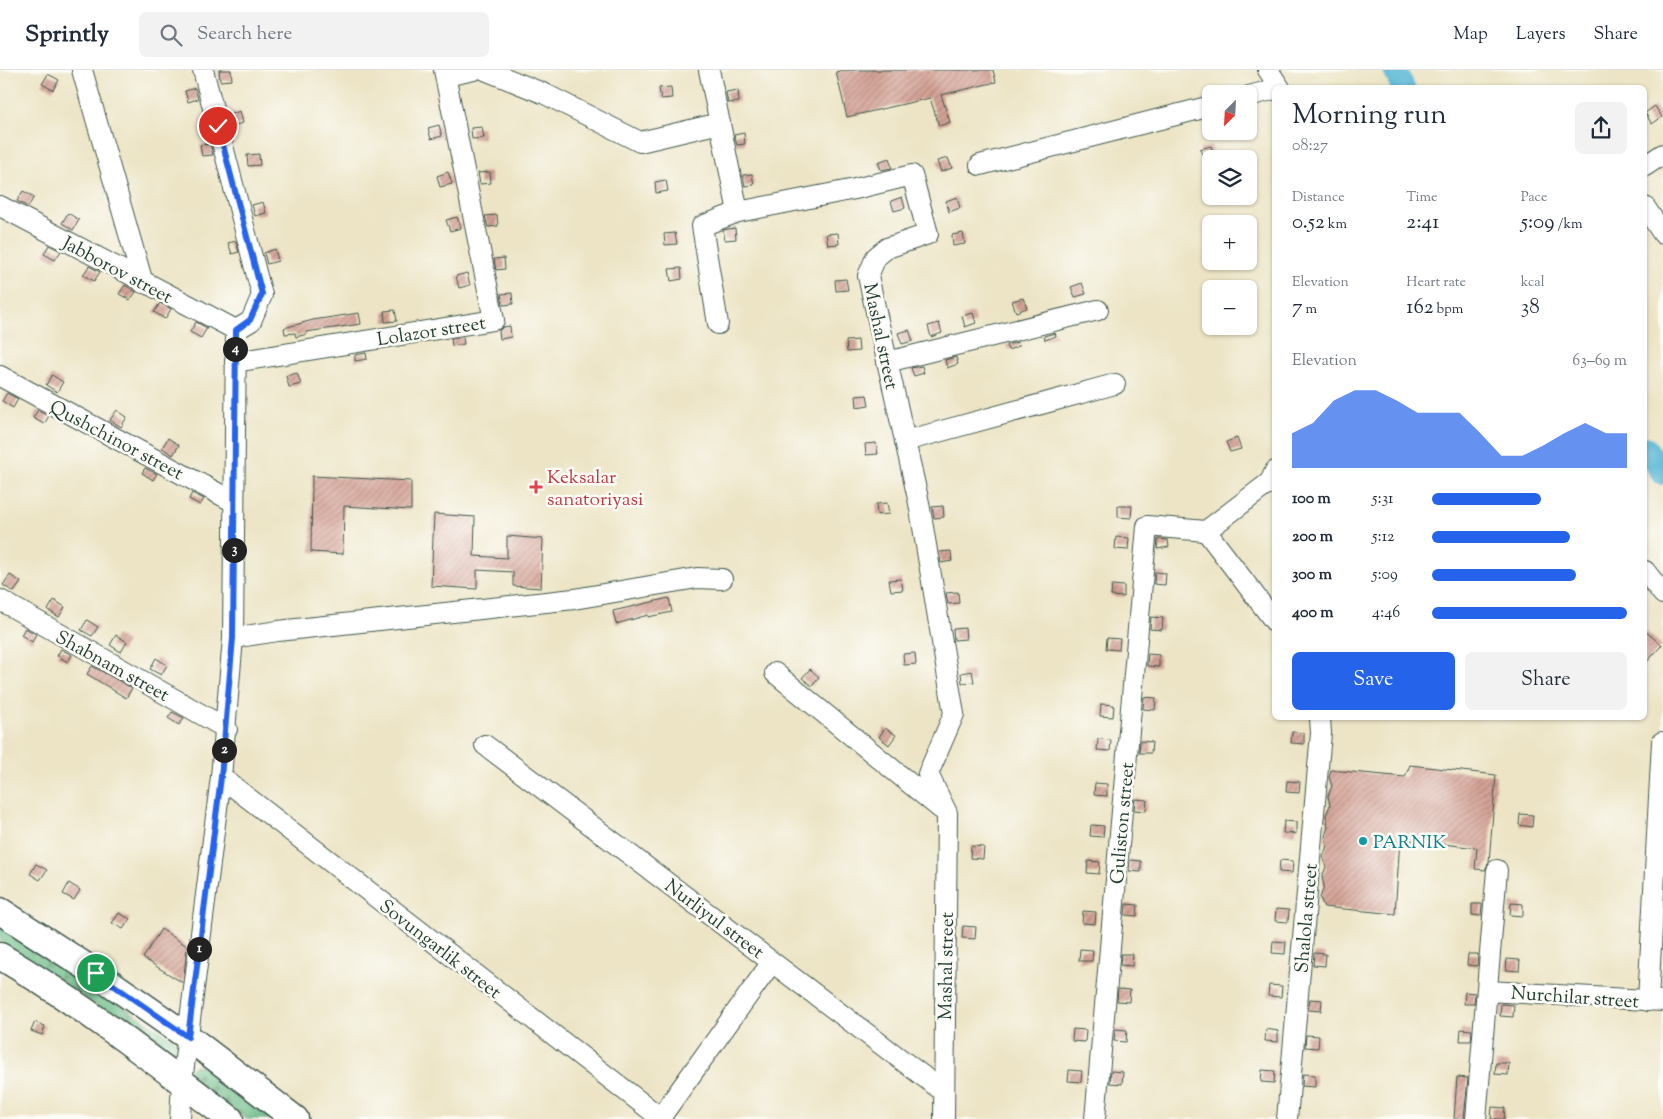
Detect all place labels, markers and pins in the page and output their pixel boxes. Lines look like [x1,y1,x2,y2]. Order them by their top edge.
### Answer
pin [197,105,239,147]
pin: 4 [222,336,248,362]
place label: Keksalar sanatoriyasi [547,465,643,514]
marker: Keksalar sanatoriyasi [529,480,543,494]
pin: 3 [222,538,246,562]
pin: 2 [212,738,236,762]
place label: PARNIK [1373,830,1446,857]
marker: PARNIK [1357,835,1369,847]
pin: 1 [186,936,212,962]
pin [75,952,117,994]

